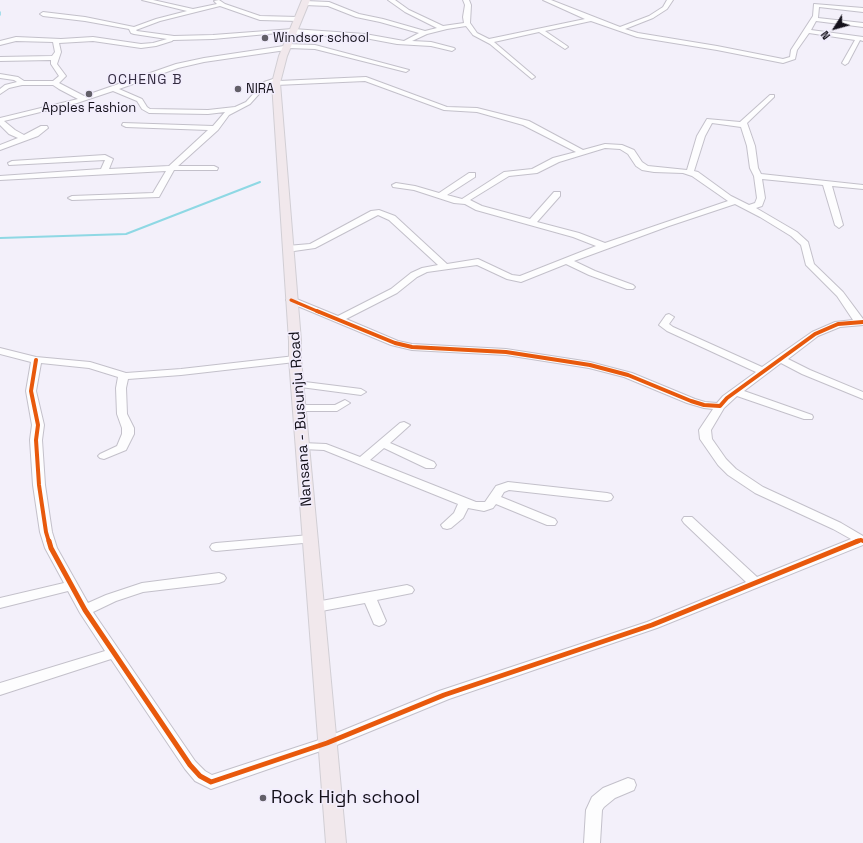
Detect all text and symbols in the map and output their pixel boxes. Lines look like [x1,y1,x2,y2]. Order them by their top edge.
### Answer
north arrow [815,8,855,48]
text: N [818,28,833,42]
place label: Windsor school [273,30,369,46]
marker: Windsor school [260,33,270,43]
district label: OCHENG B [108,72,182,88]
place label: NIRA [246,81,274,97]
marker: NIRA [233,84,243,94]
marker: Apples Fashion [84,89,94,99]
place label: Apples Fashion [42,100,136,116]
street label: Nansana - Busunju Road [286,331,316,507]
place label: Rock High school [271,787,420,809]
marker: Rock High school [258,793,268,803]

